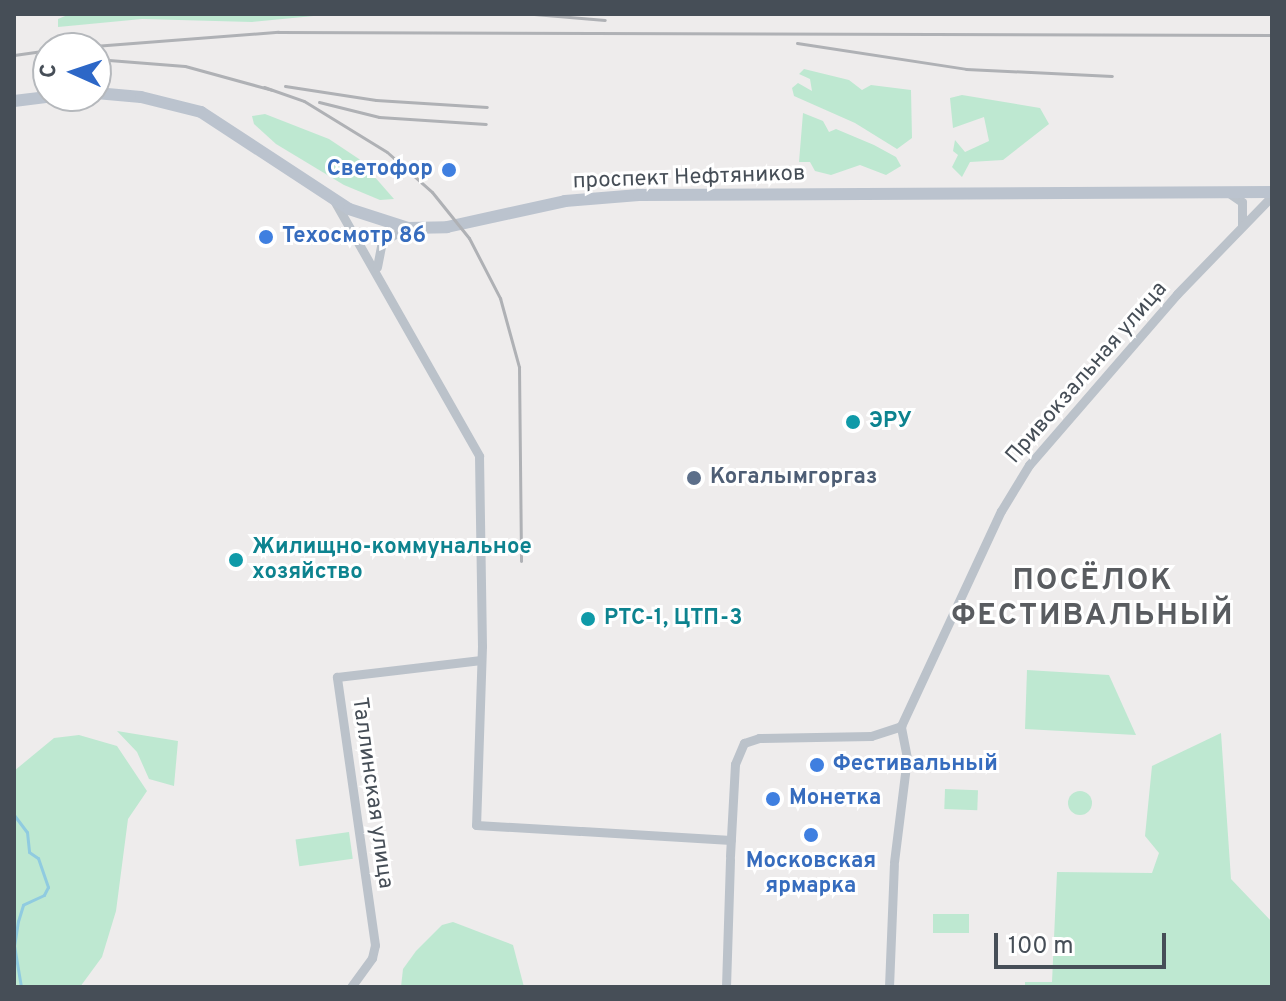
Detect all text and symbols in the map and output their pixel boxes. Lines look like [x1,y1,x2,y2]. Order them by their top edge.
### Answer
north arrow [32,32,112,112]
text: С [36,63,63,79]
place label: Светофор [327,157,433,183]
marker: Светофор [440,161,458,179]
street label: проспект Нефтяников [572,161,806,195]
place label: Техосмотр 86 [282,224,426,250]
marker: Техосмотр 86 [257,228,275,246]
street label: Привокзальная улица [1001,277,1173,469]
place label: ЭРУ [869,409,912,435]
marker: ЭРУ [844,413,862,431]
place label: Когалымгоргаз [710,465,877,491]
marker: Когалымгоргаз [685,469,703,487]
place label: Жилищно-коммунальное хозяйство [252,534,532,586]
marker: Жилищно-коммунальное хозяйство [227,551,245,569]
district label: ПОСЁЛОК ФЕСТИВАЛЬНЫЙ [952,564,1234,634]
place label: РТС-1, ЦТП-3 [604,606,742,632]
marker: РТС-1, ЦТП-3 [579,610,597,628]
street label: Таллинская улица [346,696,398,890]
place label: Фестивальный [833,752,998,778]
marker: Фестивальный [808,756,826,774]
place label: Монетка [789,786,881,812]
marker: Монетка [764,790,782,808]
marker: Московская ярмарка [802,826,820,844]
place label: Московская ярмарка [746,848,876,900]
scale bar [998,917,1170,967]
text: 100 m [1008,932,1074,962]

